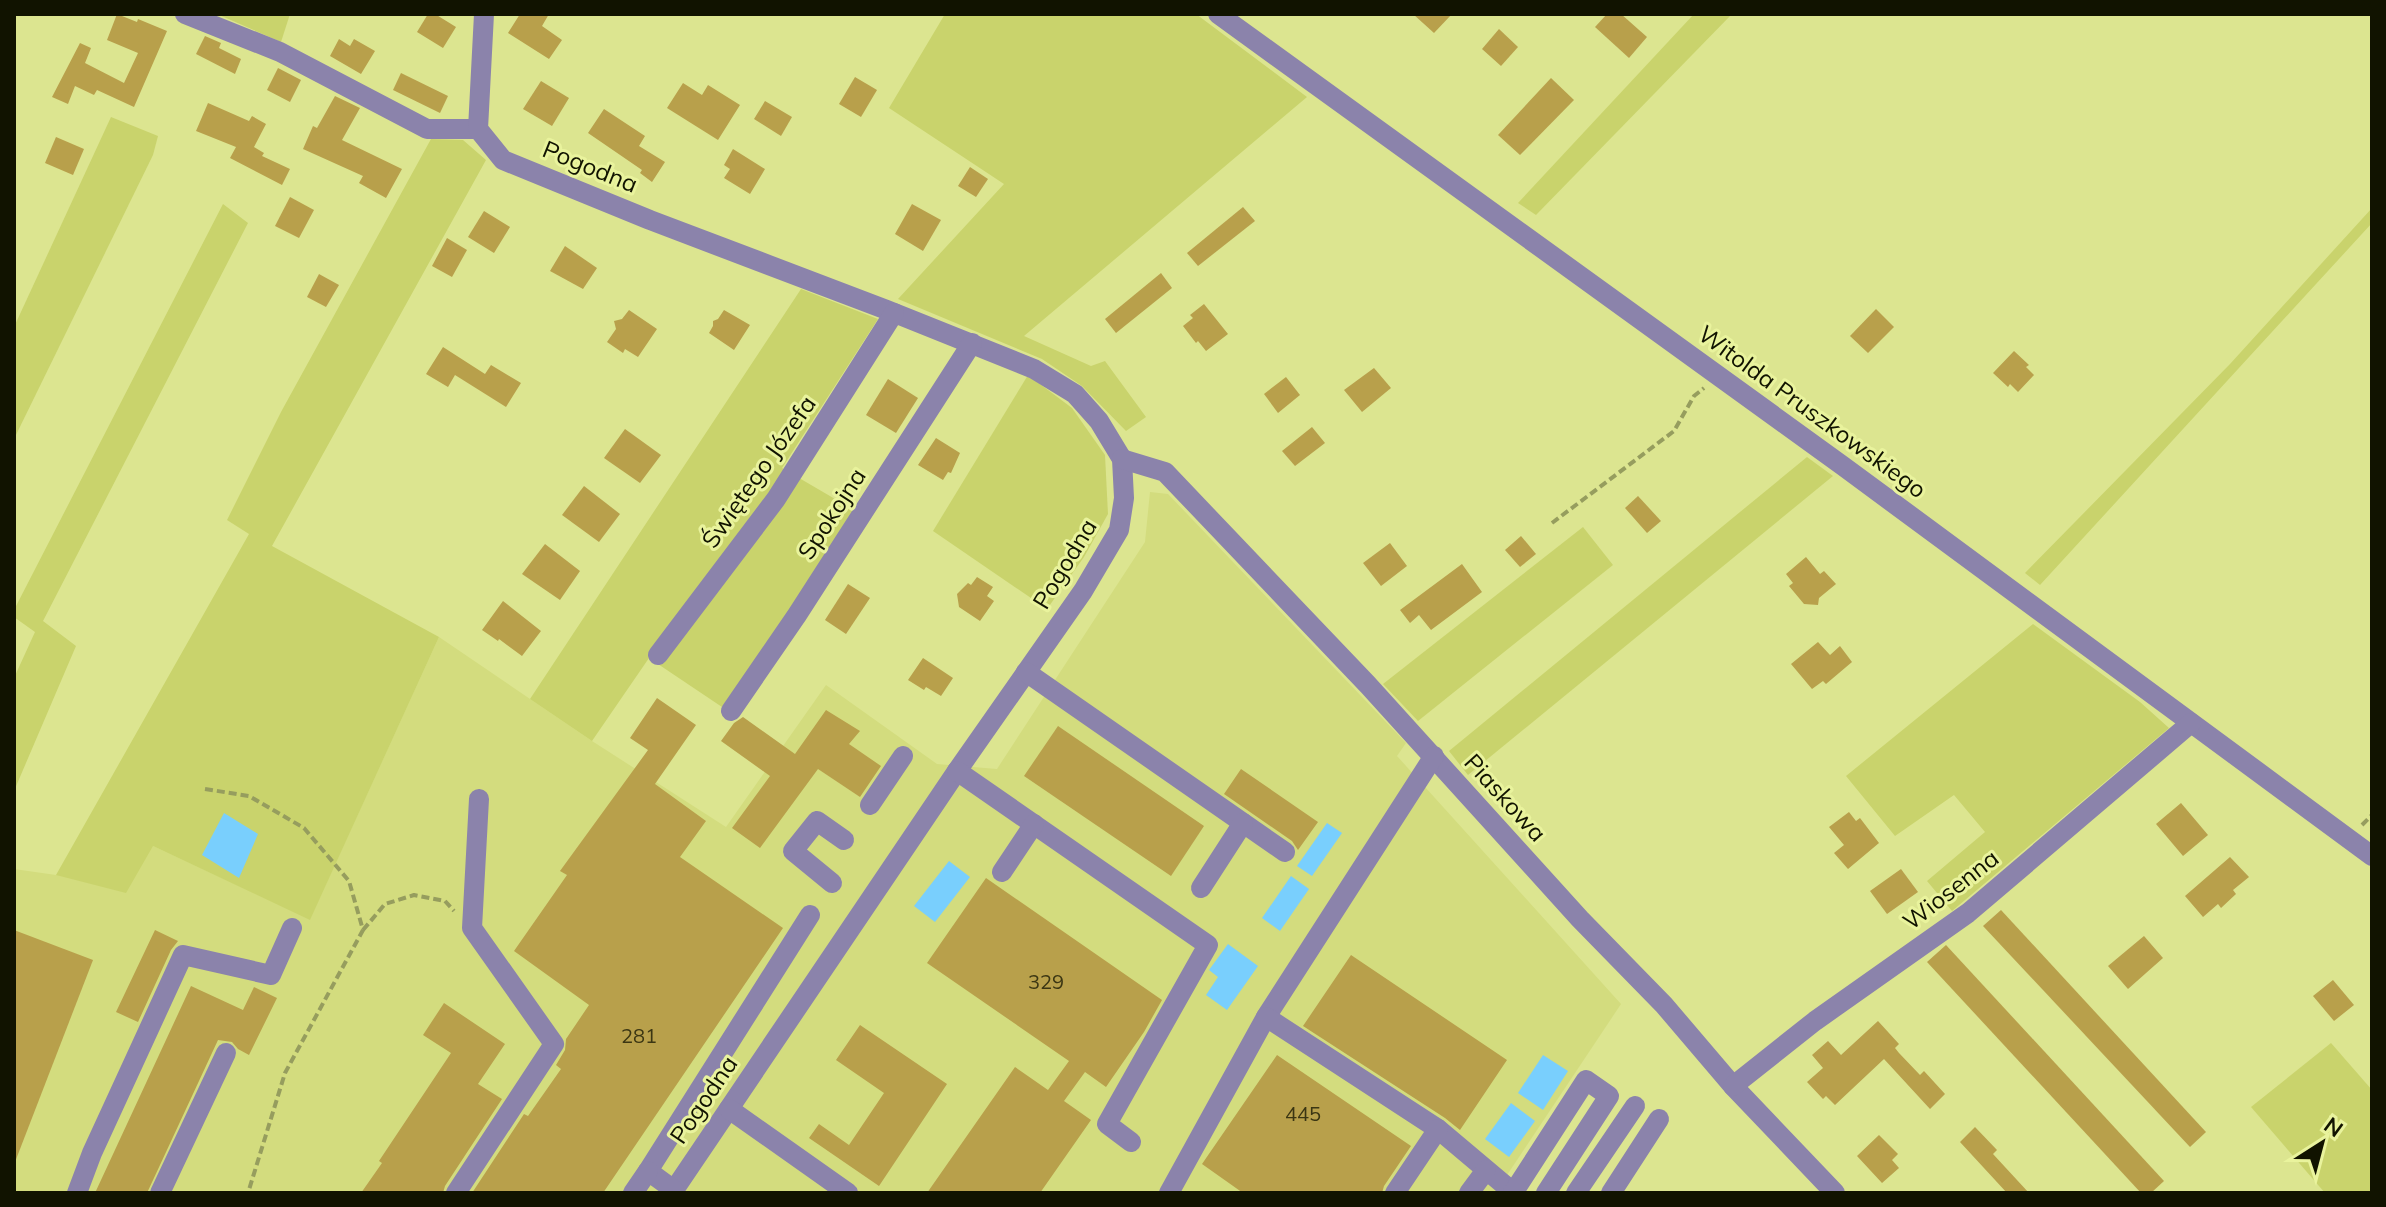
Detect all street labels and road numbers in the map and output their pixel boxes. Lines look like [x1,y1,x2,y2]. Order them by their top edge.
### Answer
street label: Pogodna [538,133,642,199]
street label: Witolda Pruszkowskiego [1693,318,1933,504]
street label: Świętego Józefa [694,389,822,553]
street label: Spokojna [791,462,872,565]
street label: Pogodna [1026,513,1103,614]
street label: Piaskowa [1458,747,1553,848]
street label: Wiosenna [1896,842,2004,936]
street label: Pogodna [663,1050,744,1149]

